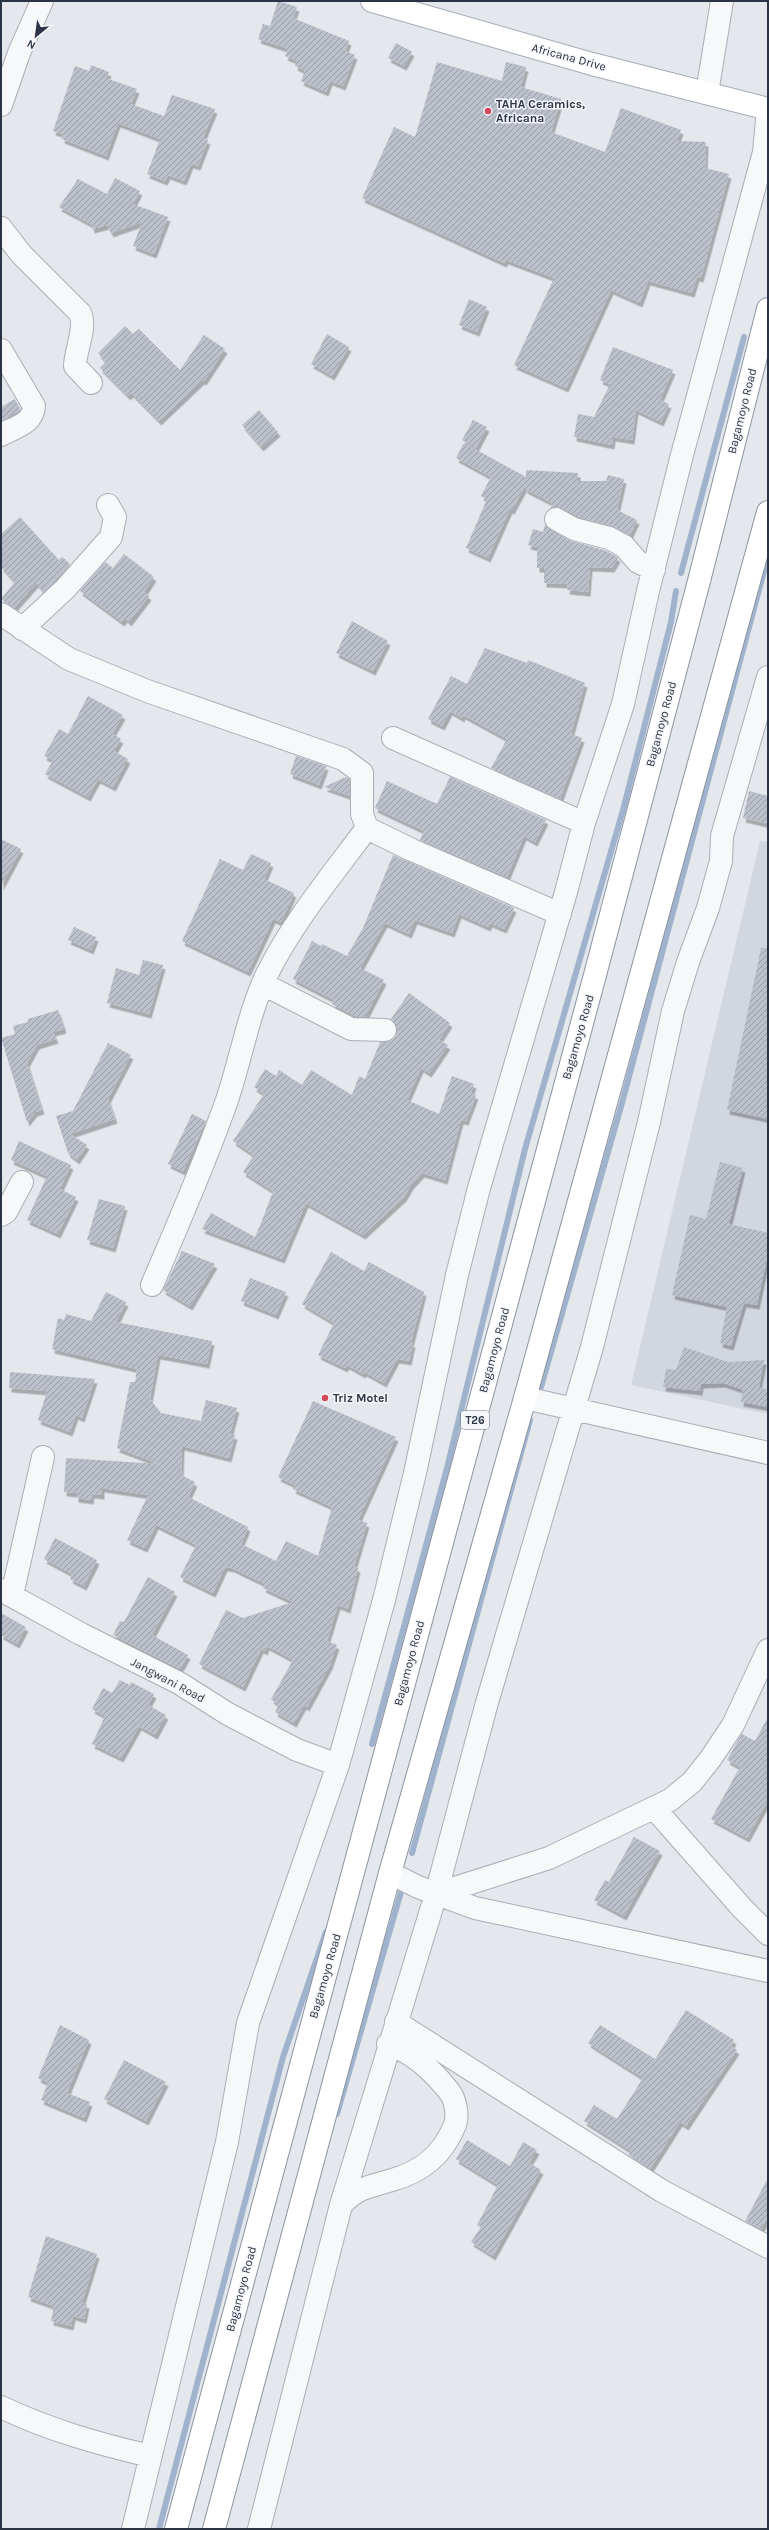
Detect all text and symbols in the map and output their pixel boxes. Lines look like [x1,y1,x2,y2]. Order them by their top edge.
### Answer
north arrow [16,16,56,56]
text: N [25,37,38,52]
street label: Africana Drive [530,40,608,74]
place label: TAHA Ceramics, Africana [496,97,585,125]
marker: TAHA Ceramics, Africana [483,106,493,116]
street label: Bagamoyo Road [725,367,759,455]
street label: Bagamoyo Road [643,680,679,768]
street label: Bagamoyo Road [559,993,597,1081]
street label: Bagamoyo Road [476,1306,512,1394]
place label: Triz Motel [333,1391,388,1405]
marker: Triz Motel [320,1393,330,1403]
road number: T26 [461,1411,489,1429]
street label: Bagamoyo Road [391,1619,427,1707]
street label: Jangwani Road [128,1655,208,1705]
street label: Bagamoyo Road [306,1932,344,2020]
street label: Bagamoyo Road [223,2245,259,2333]

